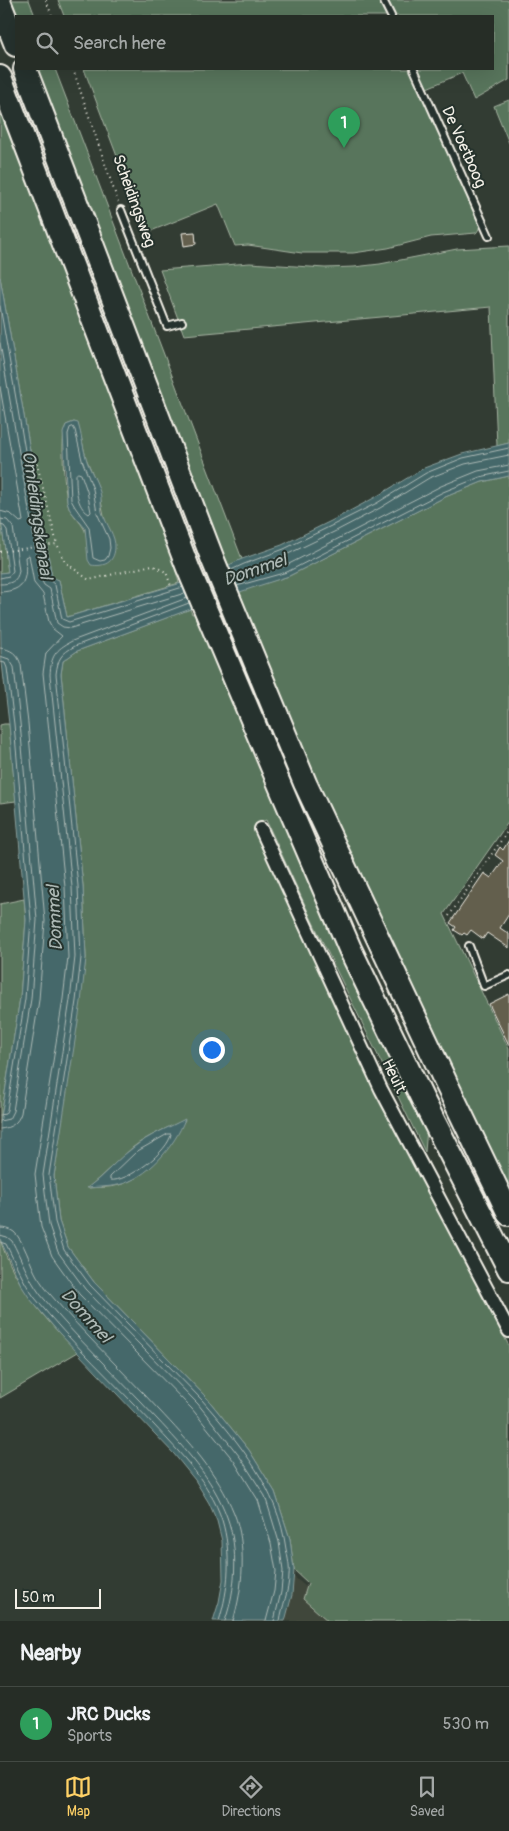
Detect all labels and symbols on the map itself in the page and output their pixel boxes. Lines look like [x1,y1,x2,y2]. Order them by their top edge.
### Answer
street label: De Voetboog [437,103,491,191]
pin: 1 [328,107,360,148]
street label: Scheidingsweg [108,152,160,250]
water label: Omleidingskanaal [17,449,58,582]
water label: Dommel [220,548,291,592]
water label: Dommel [42,883,68,951]
your location [199,1037,225,1063]
street label: Heult [377,1056,411,1097]
water label: Dommel [56,1284,118,1349]
scale bar [15,1586,101,1609]

